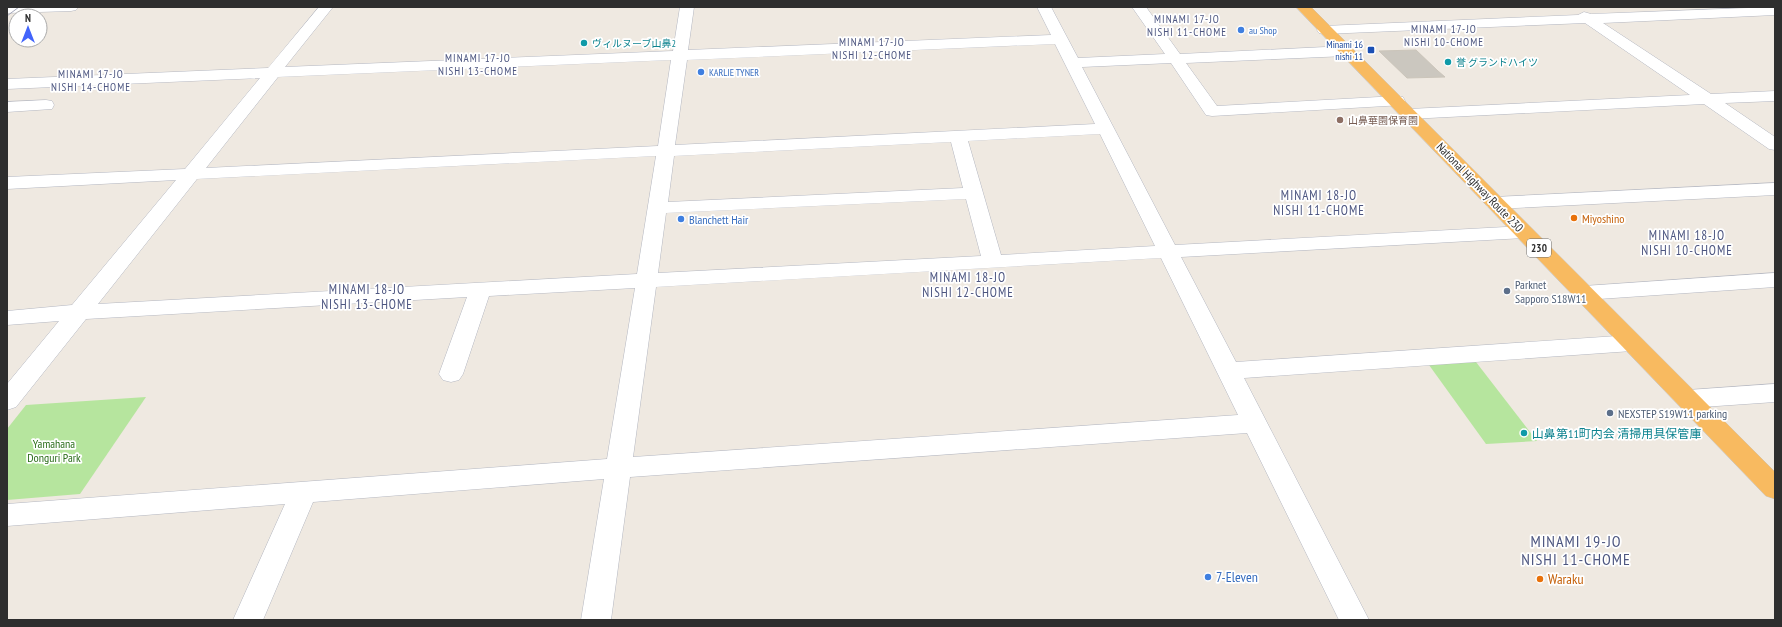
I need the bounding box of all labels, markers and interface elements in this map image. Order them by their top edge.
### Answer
north arrow [8,8,48,48]
text: N [25,11,31,25]
district label: MINAMI 17-JO NISHI 11-CHOME [1147,12,1227,39]
district label: MINAMI 17-JO NISHI 10-CHOME [1404,22,1484,49]
place label: au Shop [1249,24,1277,37]
marker: au Shop [1236,25,1246,35]
district label: MINAMI 17-JO NISHI 12-CHOME [832,35,912,62]
place label: ヴィルヌーブ山鼻2 [592,37,676,50]
marker: ヴィルヌーブ山鼻2 [579,38,589,48]
place label: Minami 16 nishi 11 [1326,38,1363,63]
marker: Minami 16 nishi 11 [1366,45,1376,55]
district label: MINAMI 17-JO NISHI 13-CHOME [438,51,518,78]
place label: 誉 グランドハイツ [1456,56,1538,69]
marker: 誉 グランドハイツ [1443,57,1453,67]
place label: KARLIE TYNER [709,66,759,79]
district label: MINAMI 17-JO NISHI 14-CHOME [51,67,131,94]
marker: KARLIE TYNER [696,67,706,77]
place label: 山鼻華園保育園 [1348,114,1418,127]
marker: 山鼻華園保育園 [1335,115,1345,125]
street label: National Highway Route 230 [1433,139,1527,235]
district label: MINAMI 18-JO NISHI 11-CHOME [1273,187,1365,219]
place label: Miyoshino [1582,211,1624,226]
place label: Blanchett Hair [689,212,749,227]
marker: Miyoshino [1569,213,1579,223]
marker: Blanchett Hair [676,214,686,224]
district label: MINAMI 18-JO NISHI 10-CHOME [1641,227,1733,259]
road number: 230 [1527,239,1551,257]
district label: MINAMI 18-JO NISHI 12-CHOME [922,269,1014,301]
place label: Parknet Sapporo S18W11 [1515,277,1586,306]
district label: MINAMI 18-JO NISHI 13-CHOME [321,281,413,313]
marker: Parknet Sapporo S18W11 [1502,286,1512,296]
place label: NEXSTEP S19W11 parking [1618,406,1727,421]
marker: NEXSTEP S19W11 parking [1605,408,1615,418]
place label: 山鼻第11町内会 清掃用具保管庫 [1532,426,1701,441]
marker: 山鼻第11町内会 清掃用具保管庫 [1519,428,1529,438]
park label: Yamahana Donguri Park [27,436,81,465]
district label: MINAMI 19-JO NISHI 11-CHOME [1521,531,1631,569]
place label: 7-Eleven [1216,568,1258,586]
place label: Waraku [1548,570,1583,588]
marker: 7-Eleven [1203,572,1213,582]
marker: Waraku [1535,574,1545,584]

